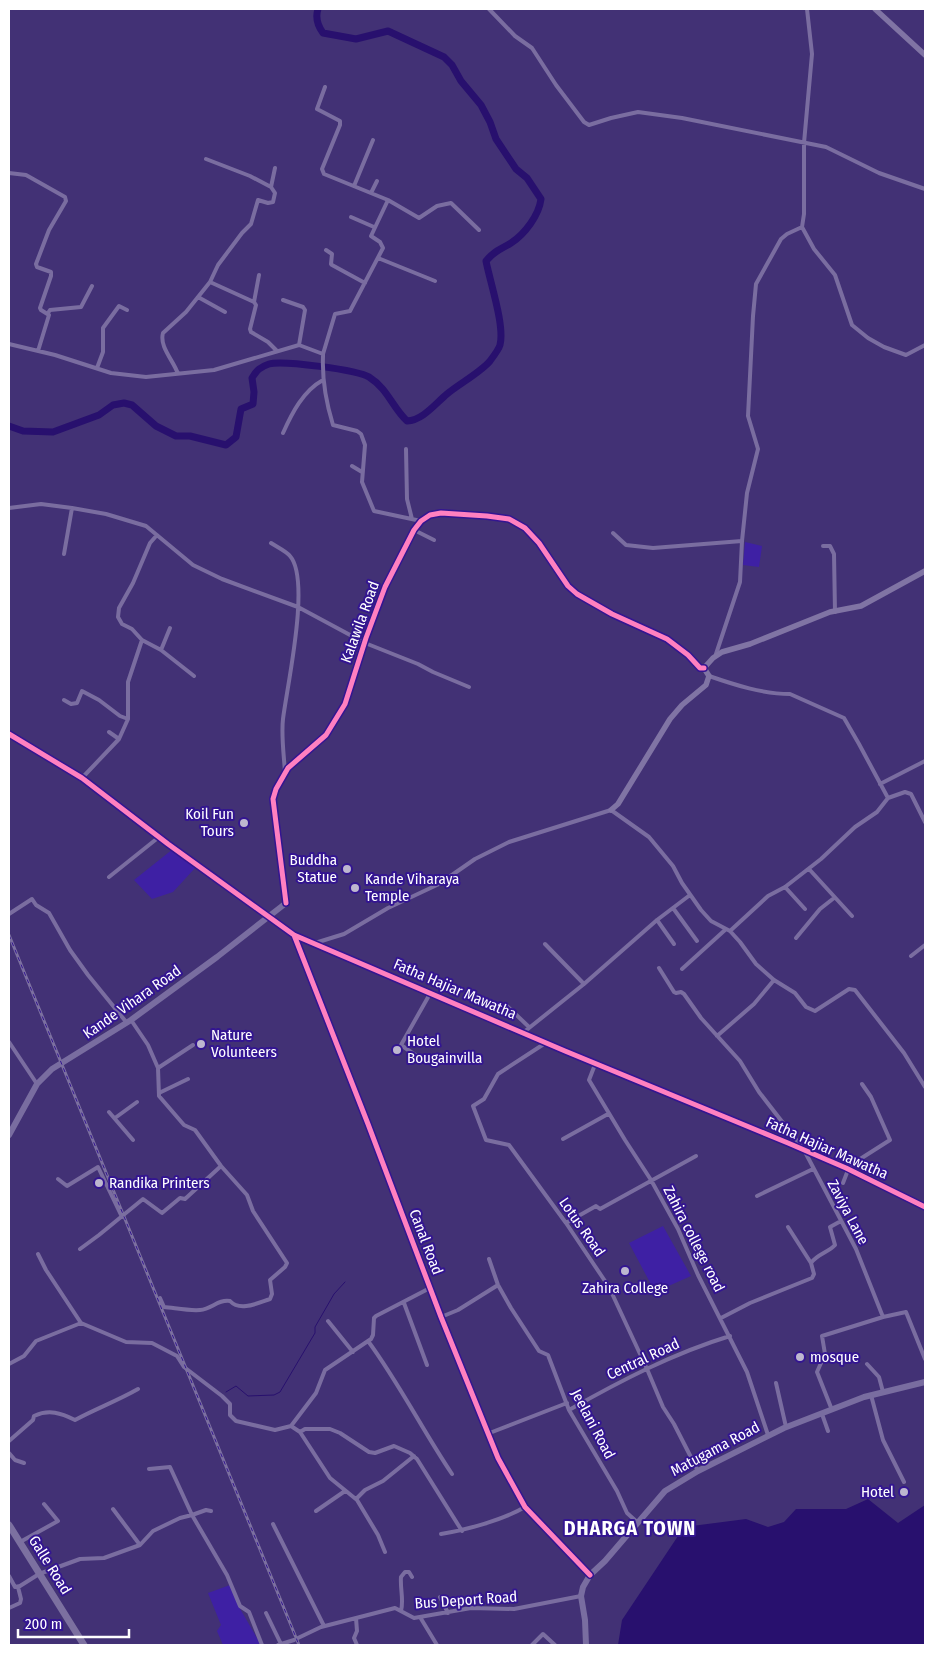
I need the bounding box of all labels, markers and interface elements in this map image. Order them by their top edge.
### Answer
street label: Kalawila Road [337,579,383,665]
place label: Koil Fun Tours [185,805,234,840]
marker: Koil Fun Tours [238,817,250,829]
place label: Buddha Statue [290,851,337,886]
marker: Buddha Statue [341,863,353,875]
place label: Kande Viharaya Temple [365,870,459,905]
marker: Kande Viharaya Temple [349,882,361,894]
street label: Fatha Hajiar Mawatha [391,955,519,1023]
street label: Kande Vihara Road [80,962,184,1042]
place label: Nature Volunteers [211,1026,277,1061]
place label: Hotel Bougainvilla [407,1032,482,1067]
marker: Nature Volunteers [195,1038,207,1050]
marker: Hotel Bougainvilla [391,1044,403,1056]
street label: Fatha Hajiar Mawatha [763,1113,891,1183]
place label: Randika Printers [109,1174,210,1192]
street label: Zaviya Lane [823,1176,873,1248]
marker: Randika Printers [93,1177,105,1189]
street label: Zahira college road [660,1183,728,1295]
street label: Lotus Road [555,1194,609,1260]
street label: Canal Road [405,1207,447,1277]
marker: Zahira College [619,1265,631,1277]
place label: Zahira College [582,1279,668,1297]
street label: Central Road [604,1334,682,1384]
place label: mosque [810,1348,859,1366]
marker: mosque [794,1351,806,1363]
street label: Jeelani Road [567,1386,619,1462]
street label: Matugama Road [667,1418,763,1480]
place label: Hotel [861,1483,894,1501]
marker: Hotel [898,1486,910,1498]
district label: DHARGA TOWN [564,1516,696,1540]
street label: Galle Road [25,1532,75,1598]
street label: Bus Deport Road [414,1587,518,1613]
scale bar [18,1606,129,1638]
text: 200 m [25,1615,62,1633]

